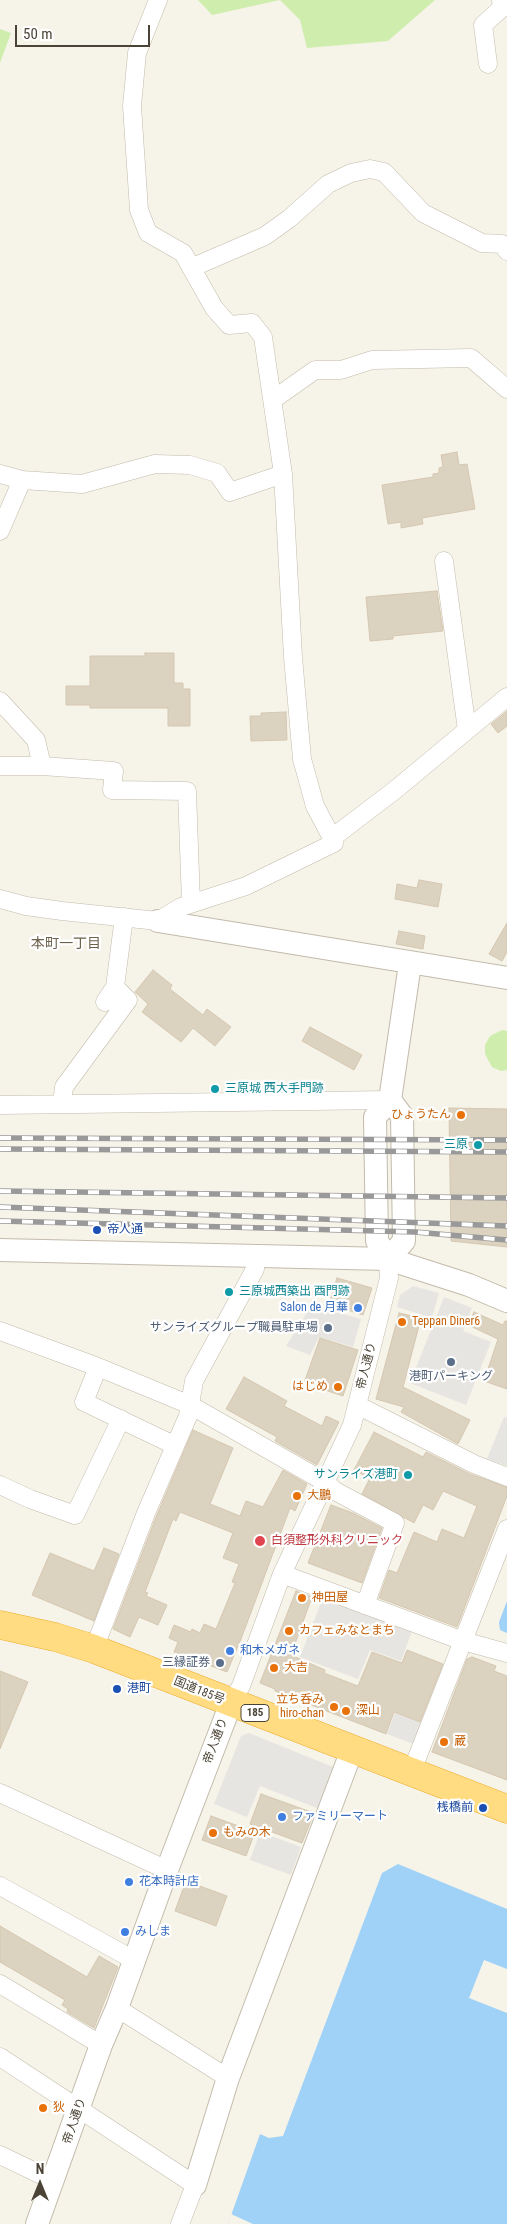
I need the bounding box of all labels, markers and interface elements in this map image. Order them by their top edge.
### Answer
scale bar [18,15,152,47]
text: 50 m [23,25,53,43]
district label: 本町一丁目 [31,936,101,952]
place label: 三原城 西大手門跡 [225,1082,324,1096]
marker: 三原城 西大手門跡 [209,1083,221,1095]
place label: ひょうたん [391,1108,451,1122]
marker: ひょうたん [455,1109,467,1121]
place label: 三原 [444,1138,468,1152]
marker: 三原 [472,1139,484,1151]
place label: 帝人通 [107,1223,143,1237]
marker: 帝人通 [91,1224,103,1236]
place label: 三原城西築出 酉門跡 [239,1285,350,1299]
marker: 三原城西築出 酉門跡 [223,1286,235,1298]
place label: Salon de 月華 [280,1301,348,1315]
marker: Salon de 月華 [352,1302,364,1314]
place label: Teppan Diner6 [412,1315,480,1329]
marker: Teppan Diner6 [396,1316,408,1328]
place label: サンライズグループ職員駐車場 [150,1321,318,1335]
marker: サンライズグループ職員駐車場 [322,1322,334,1334]
street label: 帝人通り [354,1341,380,1391]
marker: 港町パーキング [445,1356,457,1368]
place label: 港町パーキング [409,1370,493,1384]
place label: はじめ [292,1380,328,1394]
marker: はじめ [332,1381,344,1393]
place label: サンライズ港町 [314,1468,398,1482]
marker: サンライズ港町 [402,1469,414,1481]
place label: 大鵬 [307,1489,331,1503]
marker: 大鵬 [291,1490,303,1502]
marker: 白須整形外科クリニック [253,1534,267,1548]
place label: 白須整形外科クリニック [271,1534,403,1548]
place label: 神田屋 [312,1591,348,1605]
marker: 神田屋 [296,1592,308,1604]
place label: カフェみなとまち [299,1624,395,1638]
marker: カフェみなとまち [283,1625,295,1637]
place label: 和木メガネ [240,1644,300,1658]
marker: 和木メガネ [224,1645,236,1657]
place label: 三縁証券 [162,1656,210,1670]
marker: 三縁証券 [214,1657,226,1669]
place label: 大吉 [284,1661,308,1675]
marker: 大吉 [268,1662,280,1674]
street label: 国道185号 [171,1674,227,1708]
place label: 港町 [127,1682,151,1696]
marker: 港町 [111,1683,123,1695]
place label: 立ち呑み hiro-chan [276,1693,324,1721]
marker: 立ち呑み hiro-chan [328,1701,340,1713]
place label: 深山 [356,1704,380,1718]
road number: 185 [241,1705,269,1722]
marker: 深山 [340,1705,352,1717]
street label: 帝人通り [201,1716,231,1766]
place label: 蔵 [454,1735,466,1749]
marker: 蔵 [438,1736,450,1748]
place label: 桟橋前 [437,1801,473,1815]
marker: 桟橋前 [477,1802,489,1814]
place label: ファミリーマート [292,1810,388,1824]
marker: ファミリーマート [276,1811,288,1823]
place label: もみの木 [223,1826,271,1840]
marker: もみの木 [207,1827,219,1839]
place label: 花本時計店 [139,1875,199,1889]
marker: 花本時計店 [123,1876,135,1888]
place label: みしま [135,1925,171,1939]
marker: みしま [119,1926,131,1938]
street label: 帝人通り [60,2096,90,2146]
place label: 狄 [53,2101,65,2115]
marker: 狄 [37,2102,49,2114]
north arrow [15,2159,65,2209]
text: N [36,2161,44,2177]

